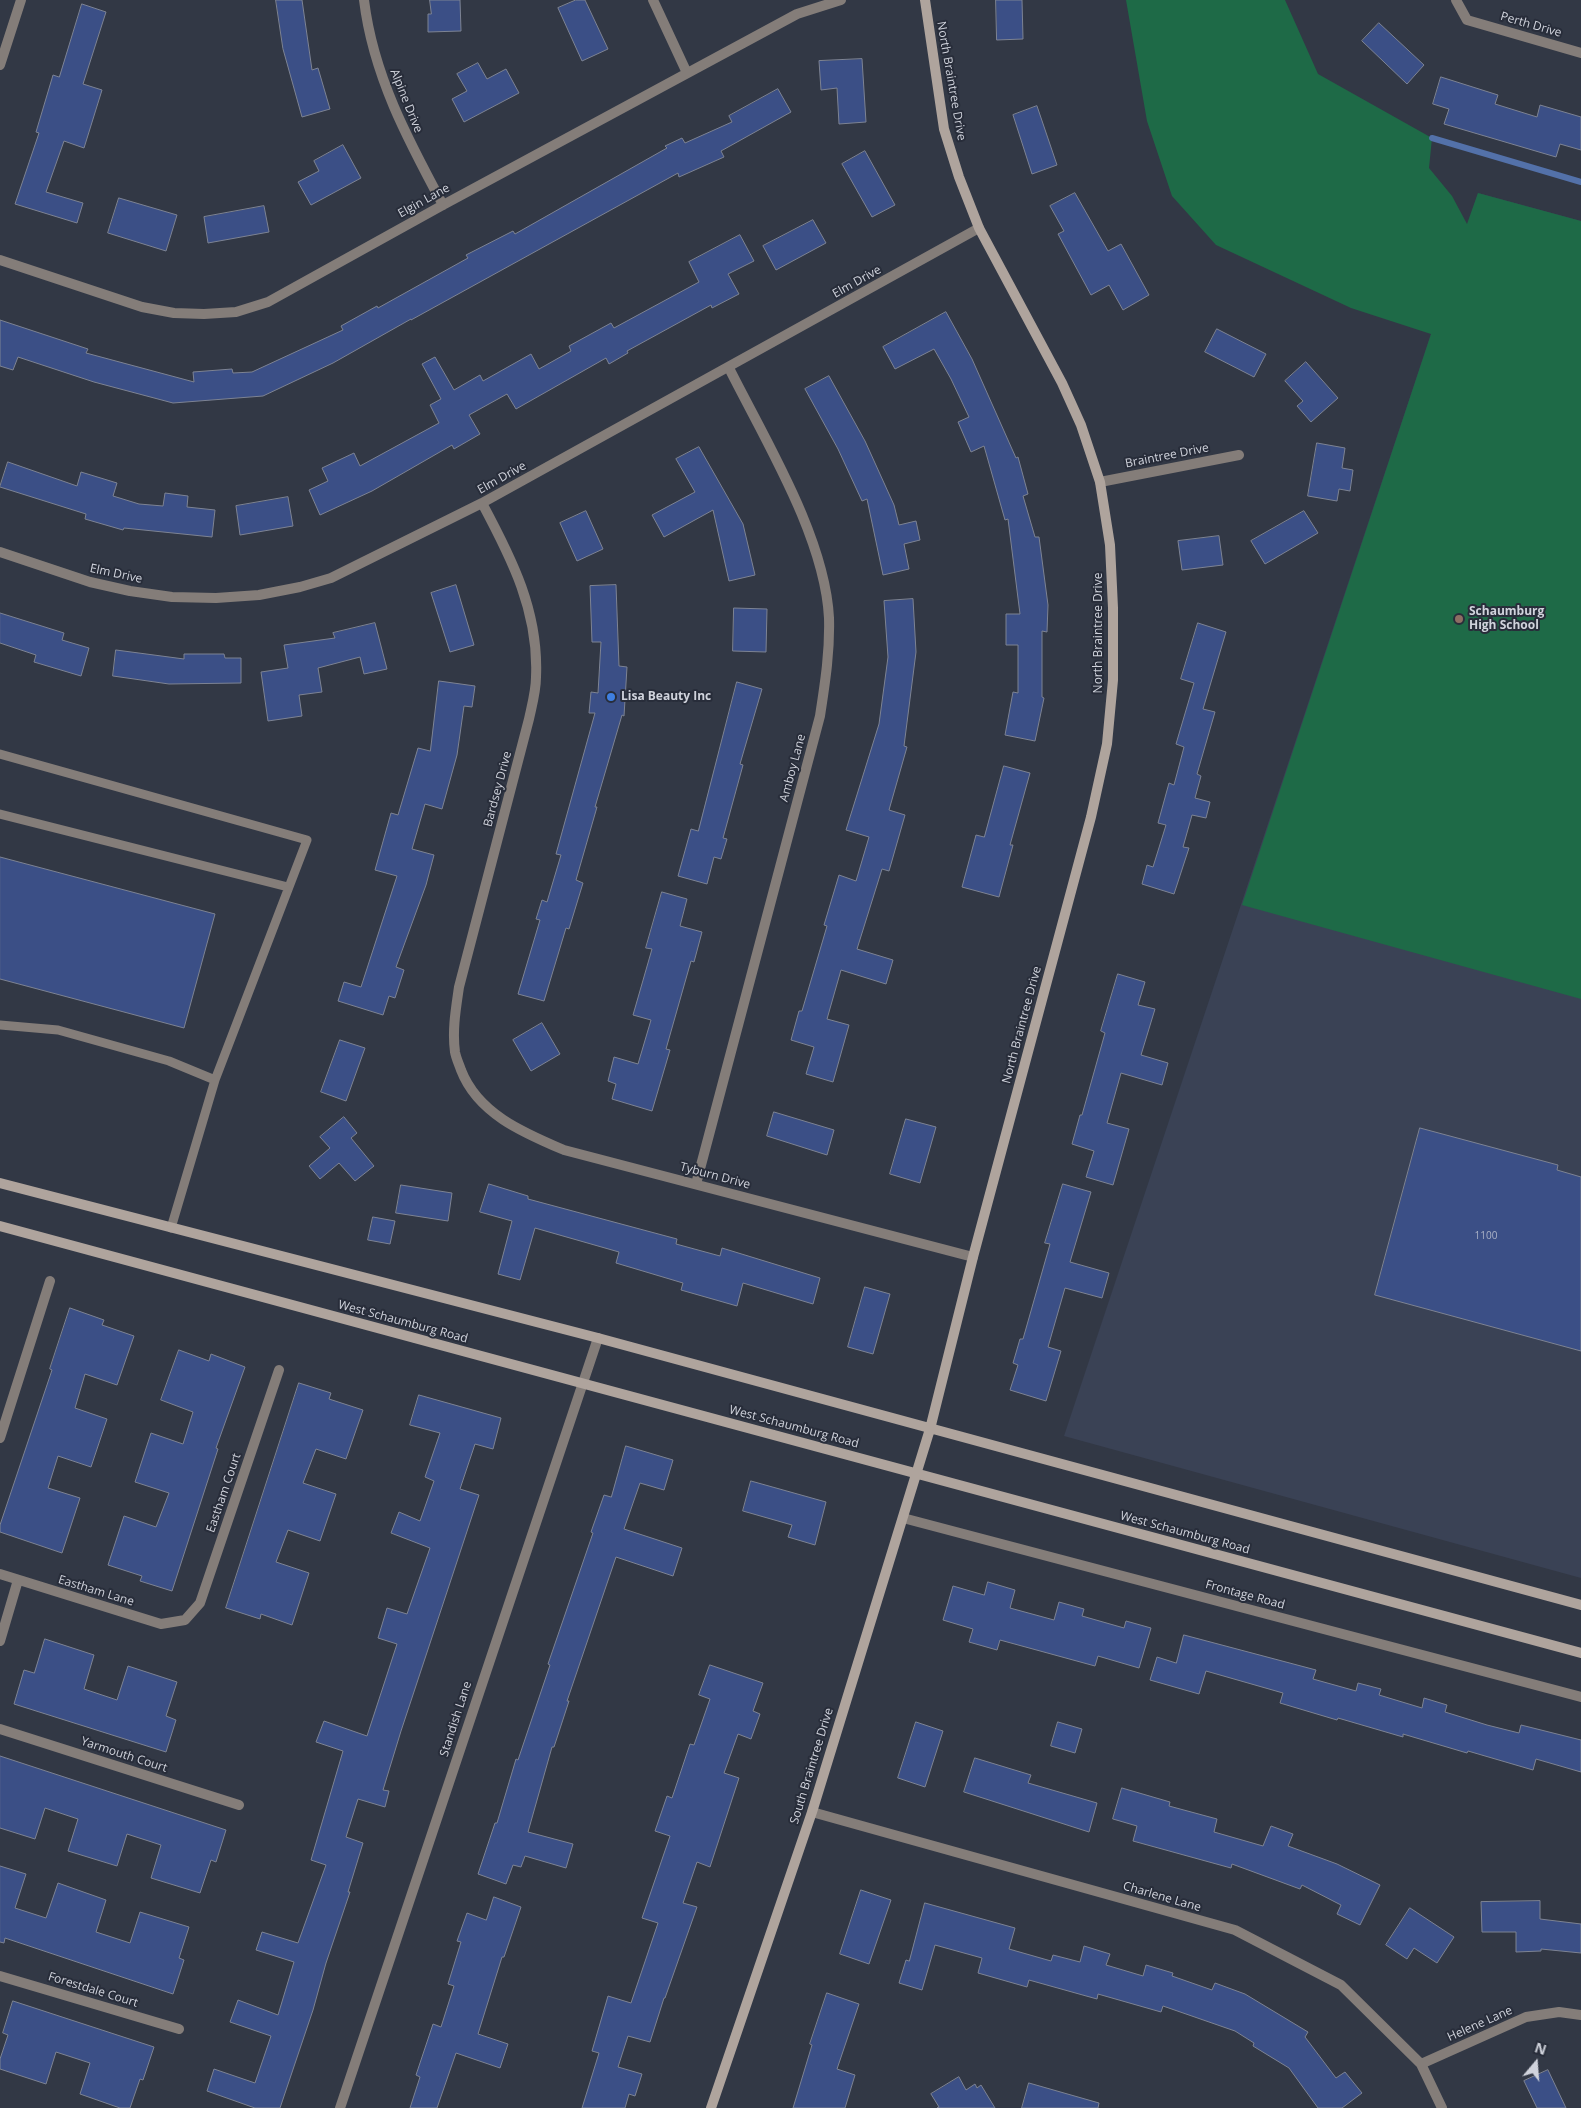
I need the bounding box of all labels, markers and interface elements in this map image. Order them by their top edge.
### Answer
street label: Perth Drive [1499,9,1563,41]
street label: North Braintree Drive [933,20,969,142]
street label: Alpine Drive [387,67,425,135]
street label: Elgin Lane [396,181,452,221]
street label: Elm Drive [830,263,884,301]
street label: Braintree Drive [1124,441,1210,471]
street label: Elm Drive [475,459,529,497]
street label: Elm Drive [88,561,144,587]
street label: North Braintree Drive [1092,573,1106,693]
place label: Schaumburg High School [1469,605,1544,633]
marker: Schaumburg High School [1453,613,1465,625]
place label: Lisa Beauty Inc [621,690,711,704]
marker: Lisa Beauty Inc [605,691,617,703]
street label: Amboy Lane [777,733,809,803]
street label: Bardsey Drive [481,750,515,828]
street label: North Braintree Drive [999,965,1045,1085]
street label: Tyburn Drive [678,1160,752,1192]
house number: 1100 [1475,1230,1497,1242]
street label: West Schaumburg Road [337,1298,469,1346]
street label: West Schaumburg Road [728,1403,860,1451]
street label: Eastham Court [204,1451,244,1535]
street label: West Schaumburg Road [1119,1509,1251,1557]
street label: Eastham Lane [56,1573,136,1609]
street label: Frontage Road [1204,1577,1286,1613]
street label: Standish Lane [437,1679,475,1759]
street label: South Braintree Drive [787,1706,837,1826]
street label: Yarmouth Court [79,1734,169,1776]
street label: Charlene Lane [1121,1879,1203,1915]
street label: Forestdale Court [46,1969,140,2011]
street label: Helene Lane [1445,2003,1515,2045]
text: N [1532,2037,1549,2059]
north arrow [1511,2038,1561,2088]

